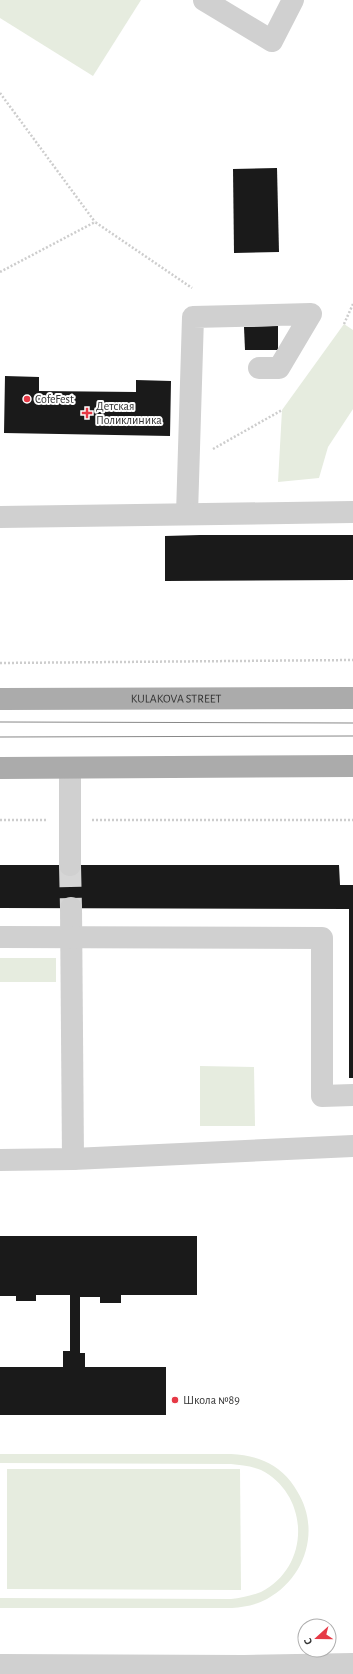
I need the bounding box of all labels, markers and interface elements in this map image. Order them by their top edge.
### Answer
place label: CofeFest [35,393,74,405]
marker: CofeFest [22,394,32,404]
place label: Детская Поликлиника [96,400,162,426]
marker: Детская Поликлиника [81,407,93,419]
street label: KULAKOVA STREET [131,692,222,705]
place label: Школа №89 [183,1394,240,1406]
marker: Школа №89 [170,1395,180,1405]
north arrow [297,1618,337,1658]
text: С [302,1637,314,1646]

